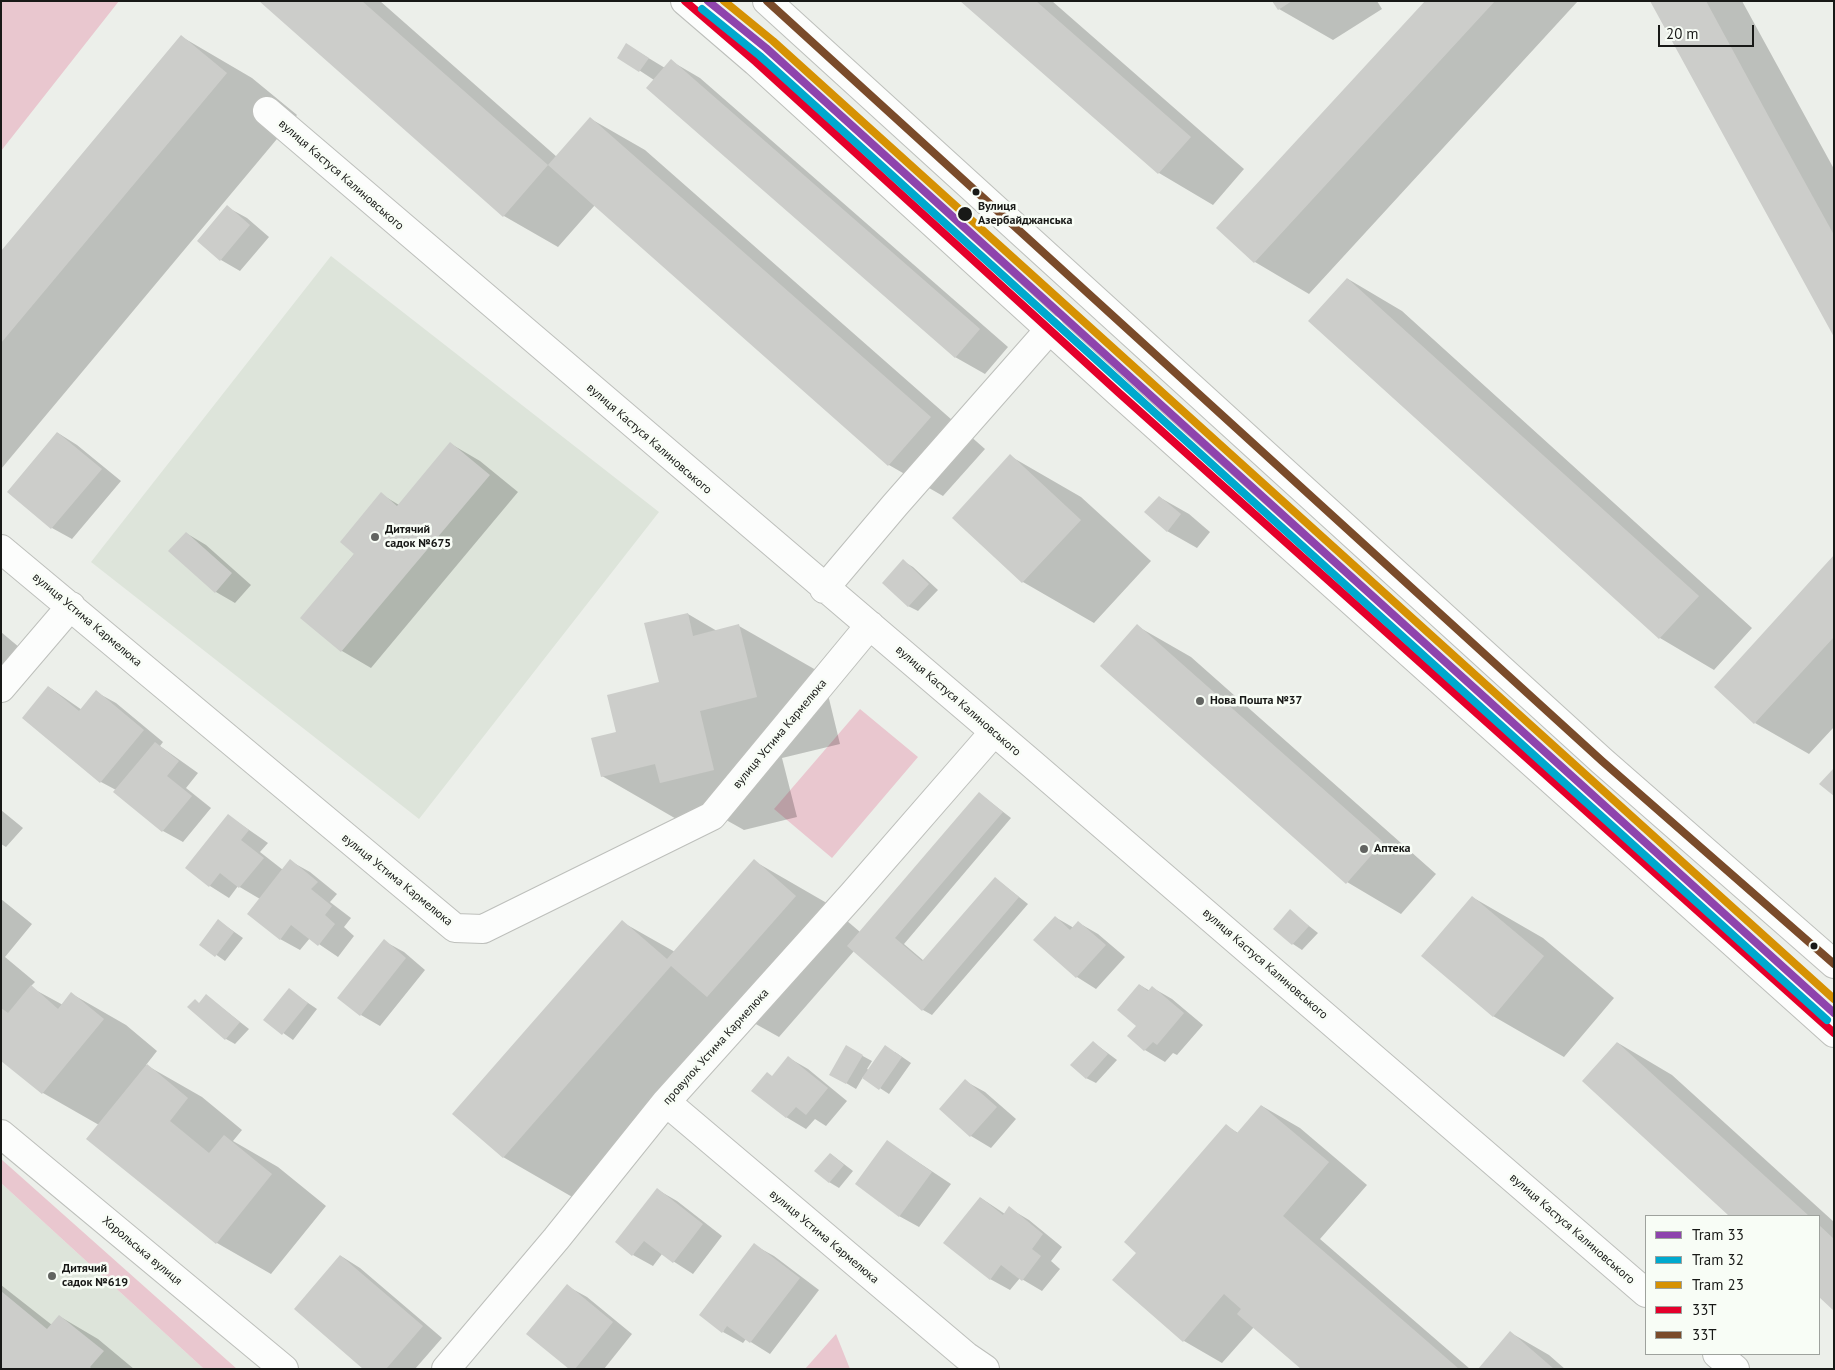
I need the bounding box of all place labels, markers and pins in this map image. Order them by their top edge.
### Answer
unlabelled marker [971,187,981,197]
place label: Вулиця Азербайджанська [978,200,1072,228]
marker: Вулиця Азербайджанська [956,205,974,223]
place label: Дитячий садок №675 [385,523,451,551]
marker: Дитячий садок №675 [369,531,381,543]
place label: Нова Пошта №37 [1210,694,1302,708]
marker: Нова Пошта №37 [1194,695,1206,707]
place label: Аптека [1374,842,1410,856]
marker: Аптека [1358,843,1370,855]
unlabelled marker [1809,941,1819,951]
place label: Дитячий садок №619 [62,1262,128,1290]
marker: Дитячий садок №619 [46,1270,58,1282]

